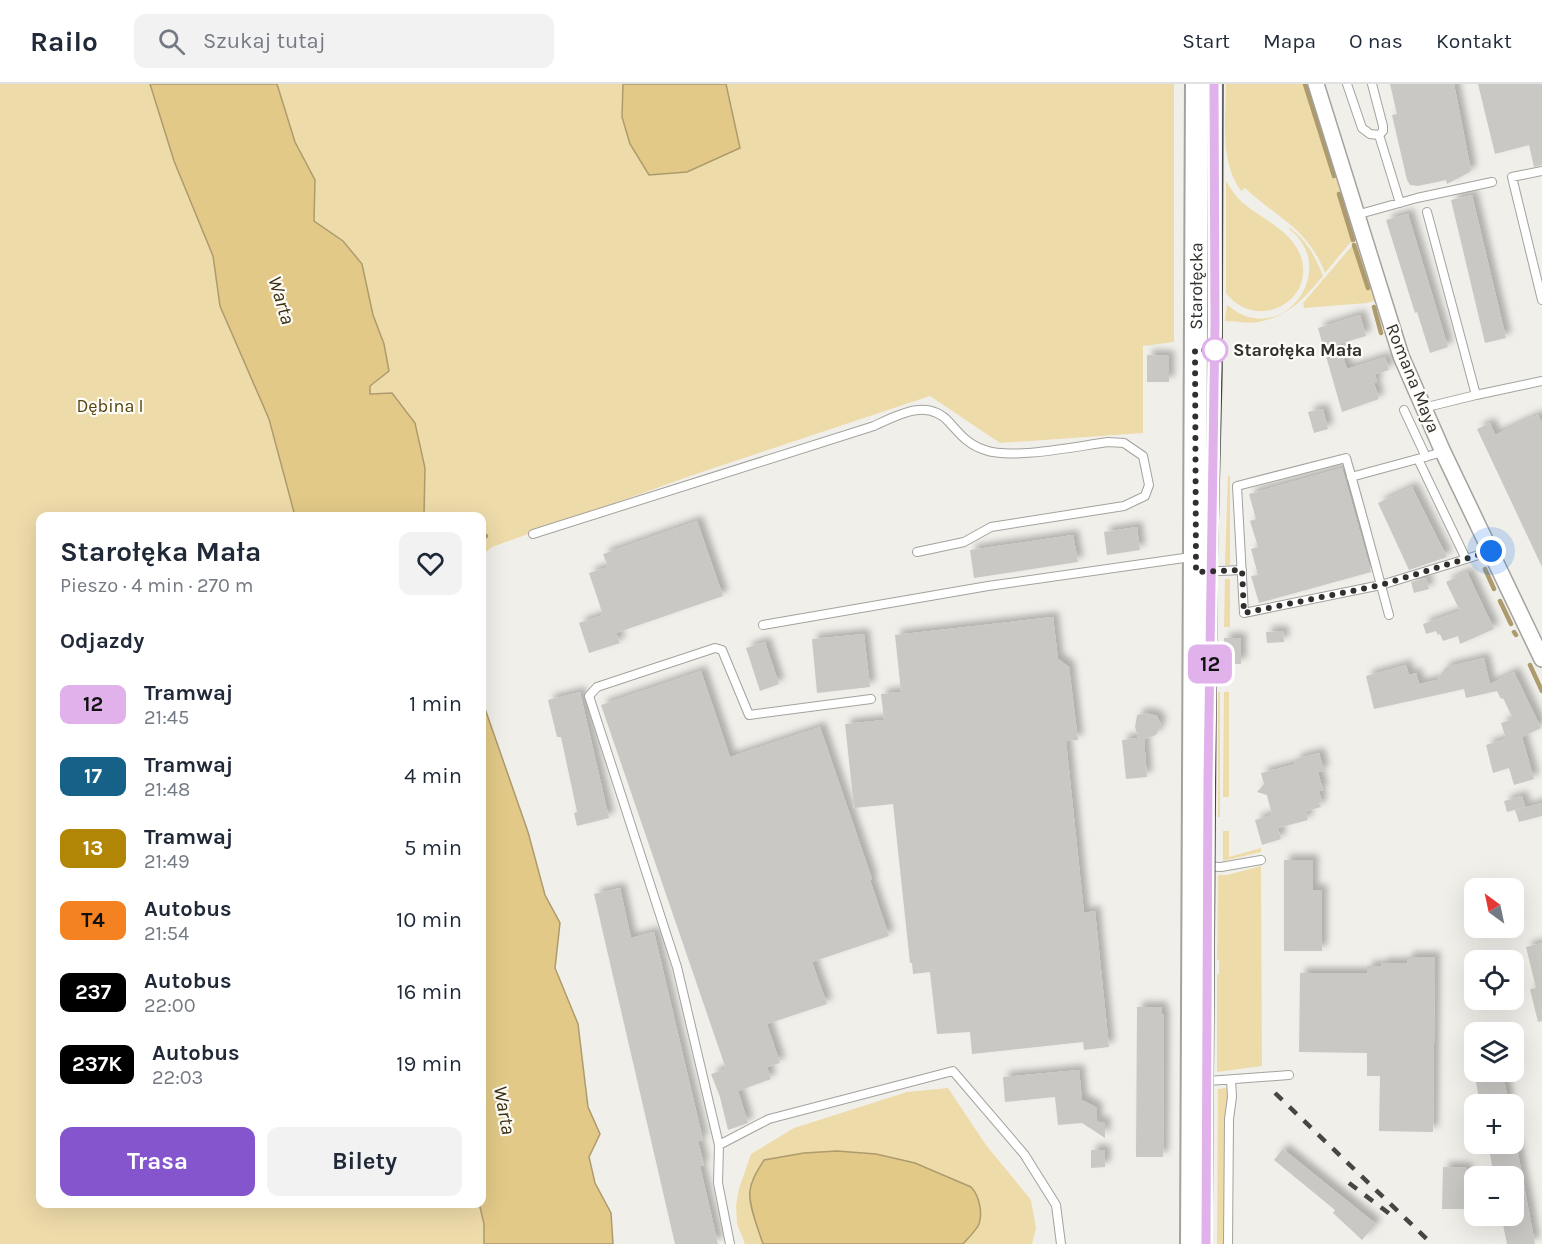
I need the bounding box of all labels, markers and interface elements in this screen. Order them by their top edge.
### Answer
search box [134,14,554,68]
text: Railo [30,25,98,58]
icon: search [155,25,188,58]
text: Szukaj tutaj [203,28,326,54]
text: Start [1182,29,1230,53]
text: Mapa [1263,29,1316,53]
text: O nas [1349,29,1403,53]
text: Kontakt [1436,29,1512,53]
street label: Starołęcka [1185,242,1207,330]
water label: Warta [263,273,300,327]
street label: Romana Maya [1381,320,1445,436]
marker: Starołęka Mała [1202,337,1228,363]
place label: Starołęka Mała [1233,339,1362,361]
park label: Dębina I [76,395,144,417]
button: heart [399,532,462,595]
text: Starołęka Mała [60,535,261,568]
your location [1476,536,1506,566]
text: Pieszo · 4 min · 270 m [60,574,253,597]
text: Odjazdy [60,628,144,654]
line badge: 12 [1183,644,1237,684]
text: 12 [1200,652,1220,676]
text: Tramwaj [144,680,233,706]
text: 1 min [409,691,462,717]
text: 12 [83,692,103,716]
text: 21:45 [144,706,189,729]
text: Tramwaj [144,752,233,778]
text: 4 min [404,763,462,789]
text: 17 [84,764,102,788]
text: 21:48 [144,778,190,801]
text: Tramwaj [144,824,233,850]
text: 5 min [404,835,462,861]
text: 13 [83,836,103,860]
text: 21:49 [144,850,190,873]
north arrow [1464,878,1524,938]
map controls [1464,878,1524,1226]
text: Autobus [144,896,232,922]
text: 10 min [396,907,462,933]
text: T4 [81,908,105,932]
text: 21:54 [144,922,189,945]
button: locate [1464,950,1524,1010]
text: Autobus [144,968,232,994]
text: 16 min [396,979,462,1005]
text: 237 [75,980,111,1004]
text: 22:00 [144,994,196,1017]
button: layers [1464,1022,1524,1082]
text: Autobus [152,1040,240,1066]
text: 19 min [396,1051,462,1077]
text: 237K [72,1052,122,1076]
text: 22:03 [152,1066,203,1089]
water label: Warta [489,1084,520,1136]
button: + [1464,1094,1524,1154]
button: Trasa [60,1127,255,1196]
button: Bilety [267,1127,462,1196]
button: − [1464,1166,1524,1226]

